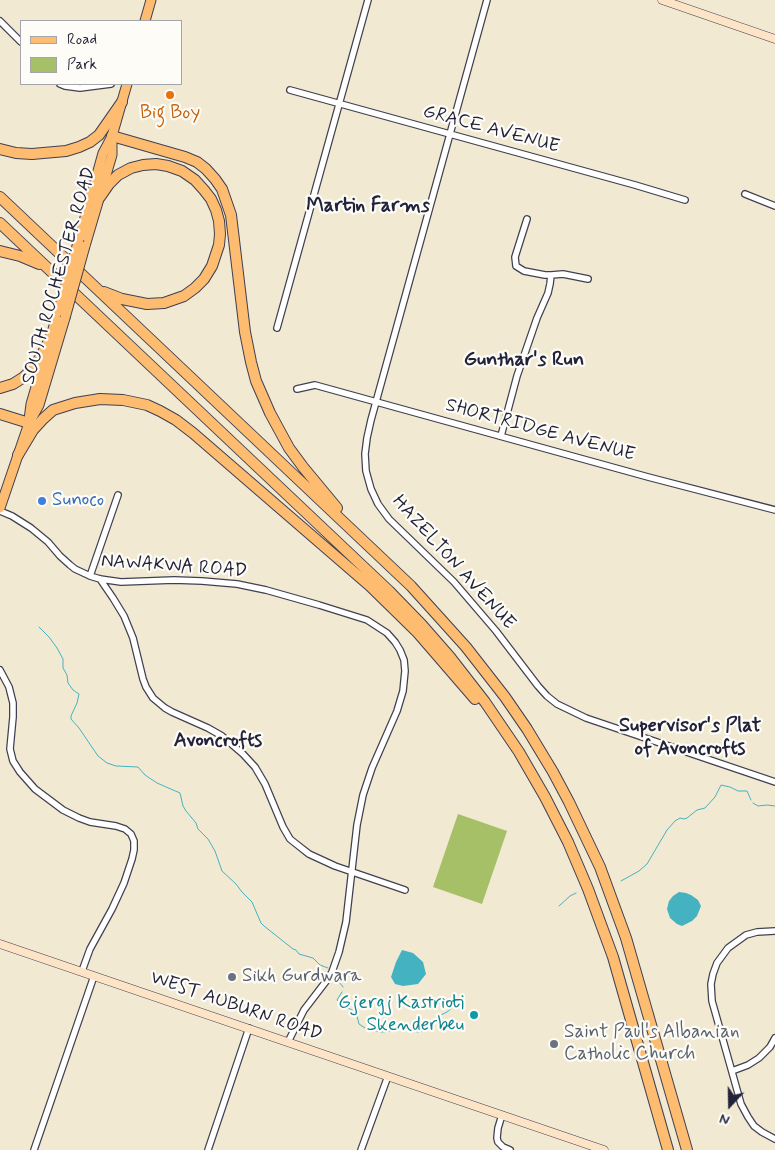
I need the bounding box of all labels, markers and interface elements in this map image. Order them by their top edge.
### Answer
legend [20,20,182,85]
text: Road [67,30,97,50]
text: Park [67,55,97,75]
marker: Big Boy [164,89,176,101]
street label: GRACE AVENUE [420,101,562,159]
place label: Big Boy [140,103,200,125]
street label: SOUTH ROCHESTER ROAD [18,165,102,387]
district label: Martin Farms [306,195,430,219]
district label: Gunthar's Run [464,349,584,373]
street label: SHORTRIDGE AVENUE [443,395,637,467]
place label: Sunoco [52,490,104,512]
street label: HAZELTON AVENUE [387,491,519,635]
marker: Sunoco [36,495,48,507]
street label: NAWAKWA ROAD [100,551,248,583]
district label: Supervisor's Plat of Avoncrofts [619,715,761,762]
district label: Avoncrofts [174,730,262,754]
place label: Sikh Gurdwara [242,966,361,988]
street label: WEST AUBURN ROAD [147,967,325,1047]
marker: Sikh Gurdwara [226,971,238,983]
place label: Gjergj Kastrioti Skenderbeu [338,993,464,1037]
marker: Gjergj Kastrioti Skenderbeu [468,1009,480,1021]
place label: Saint Paul's Albanian Catholic Church [564,1022,740,1066]
marker: Saint Paul's Albanian Catholic Church [548,1038,560,1050]
north arrow [705,1080,755,1130]
text: N [717,1109,732,1129]

